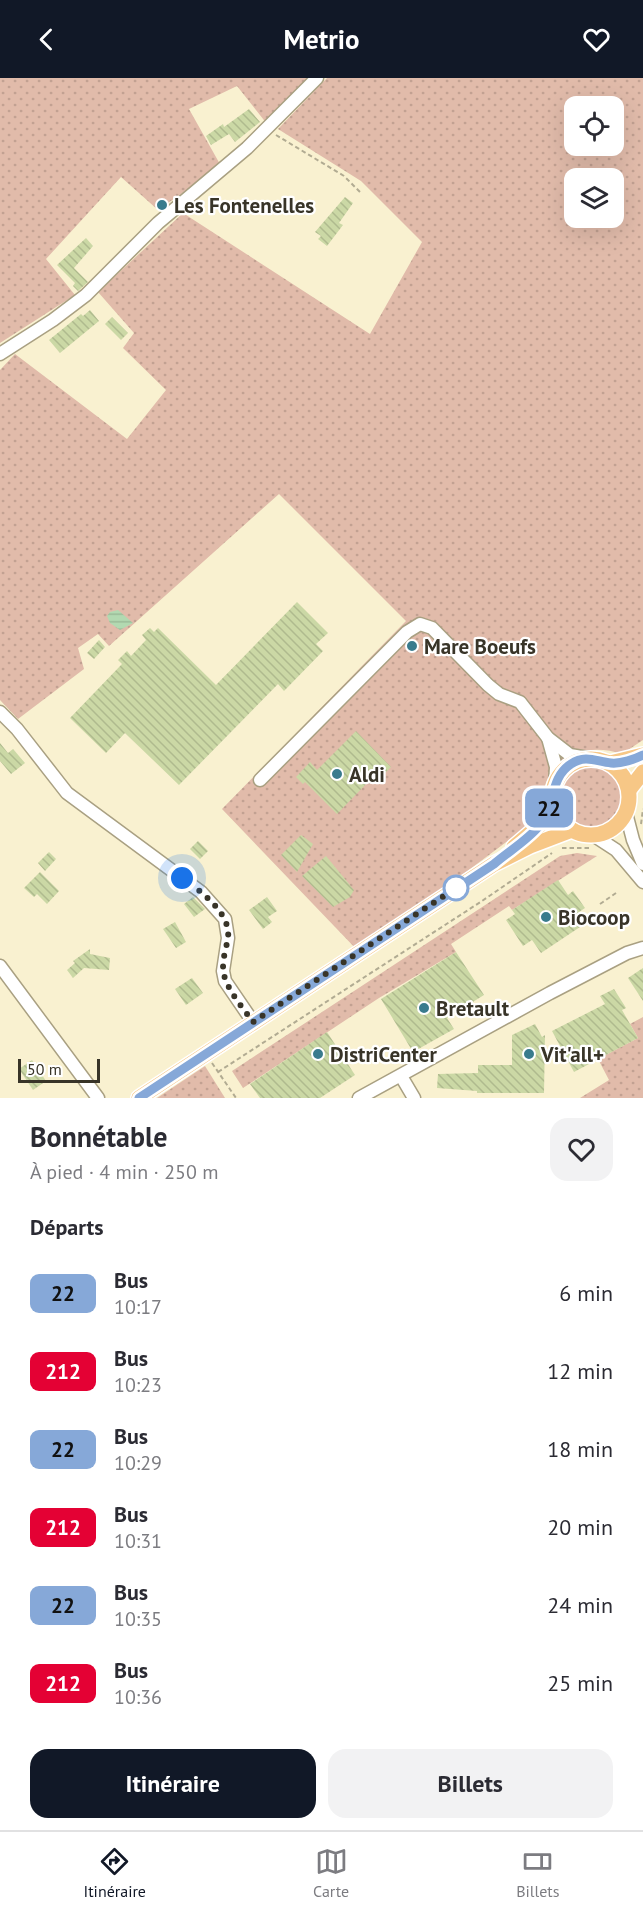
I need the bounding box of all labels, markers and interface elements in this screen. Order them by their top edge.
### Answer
text: Metrio [284,22,359,56]
icon: back [30,23,63,56]
icon: heart [580,23,613,56]
map controls [564,96,624,228]
button: locate [564,96,624,156]
button: layers [564,168,624,228]
place label: Les Fontenelles [174,192,314,219]
marker: Les Fontenelles [155,198,169,212]
place label: Mare Boeufs [424,633,536,660]
marker: Mare Boeufs [405,639,419,653]
place label: Aldi [349,761,385,788]
marker: Aldi [330,767,344,781]
line badge: 22 [522,788,576,828]
text: 22 [537,795,561,822]
your location [167,863,197,893]
unlabelled marker [443,875,469,901]
place label: Biocoop [558,904,630,931]
marker: Biocoop [539,910,553,924]
place label: Bretault [436,995,510,1022]
marker: Bretault [417,1001,431,1015]
place label: DistriCenter [330,1041,437,1068]
place label: Vit'all+ [540,1041,604,1068]
marker: DistriCenter [311,1047,325,1061]
marker: Vit'all+ [522,1047,536,1061]
scale bar [18,1056,100,1084]
text: 50 m [27,1059,62,1079]
text: Bonnétable [30,1118,167,1155]
button: heart [550,1118,613,1181]
text: À pied · 4 min · 250 m [30,1159,218,1185]
text: Départs [30,1213,104,1241]
text: Bus [114,1266,148,1294]
text: 6 min [559,1279,613,1307]
text: 22 [51,1280,75,1307]
text: 10:17 [114,1294,162,1320]
text: Bus [114,1344,148,1372]
text: 12 min [547,1357,613,1385]
text: 212 [45,1358,81,1385]
text: 10:23 [114,1372,162,1398]
text: Bus [114,1422,148,1450]
text: 18 min [547,1435,613,1463]
text: 22 [51,1436,75,1463]
text: 10:29 [114,1450,162,1476]
text: Bus [114,1500,148,1528]
text: 20 min [547,1513,613,1541]
text: 212 [45,1514,81,1541]
text: 10:31 [114,1528,162,1554]
text: Bus [114,1578,148,1606]
text: 24 min [547,1591,613,1619]
text: 22 [51,1592,75,1619]
text: 10:35 [114,1606,162,1632]
text: Bus [114,1656,148,1684]
text: 25 min [547,1669,613,1697]
text: 212 [45,1670,81,1697]
text: 10:36 [114,1684,162,1710]
button: Itinéraire [30,1749,316,1818]
button: Billets [328,1749,613,1818]
tab: Itinéraire [84,1845,146,1901]
tab: Carte [313,1845,349,1901]
tab: Billets [516,1845,559,1901]

